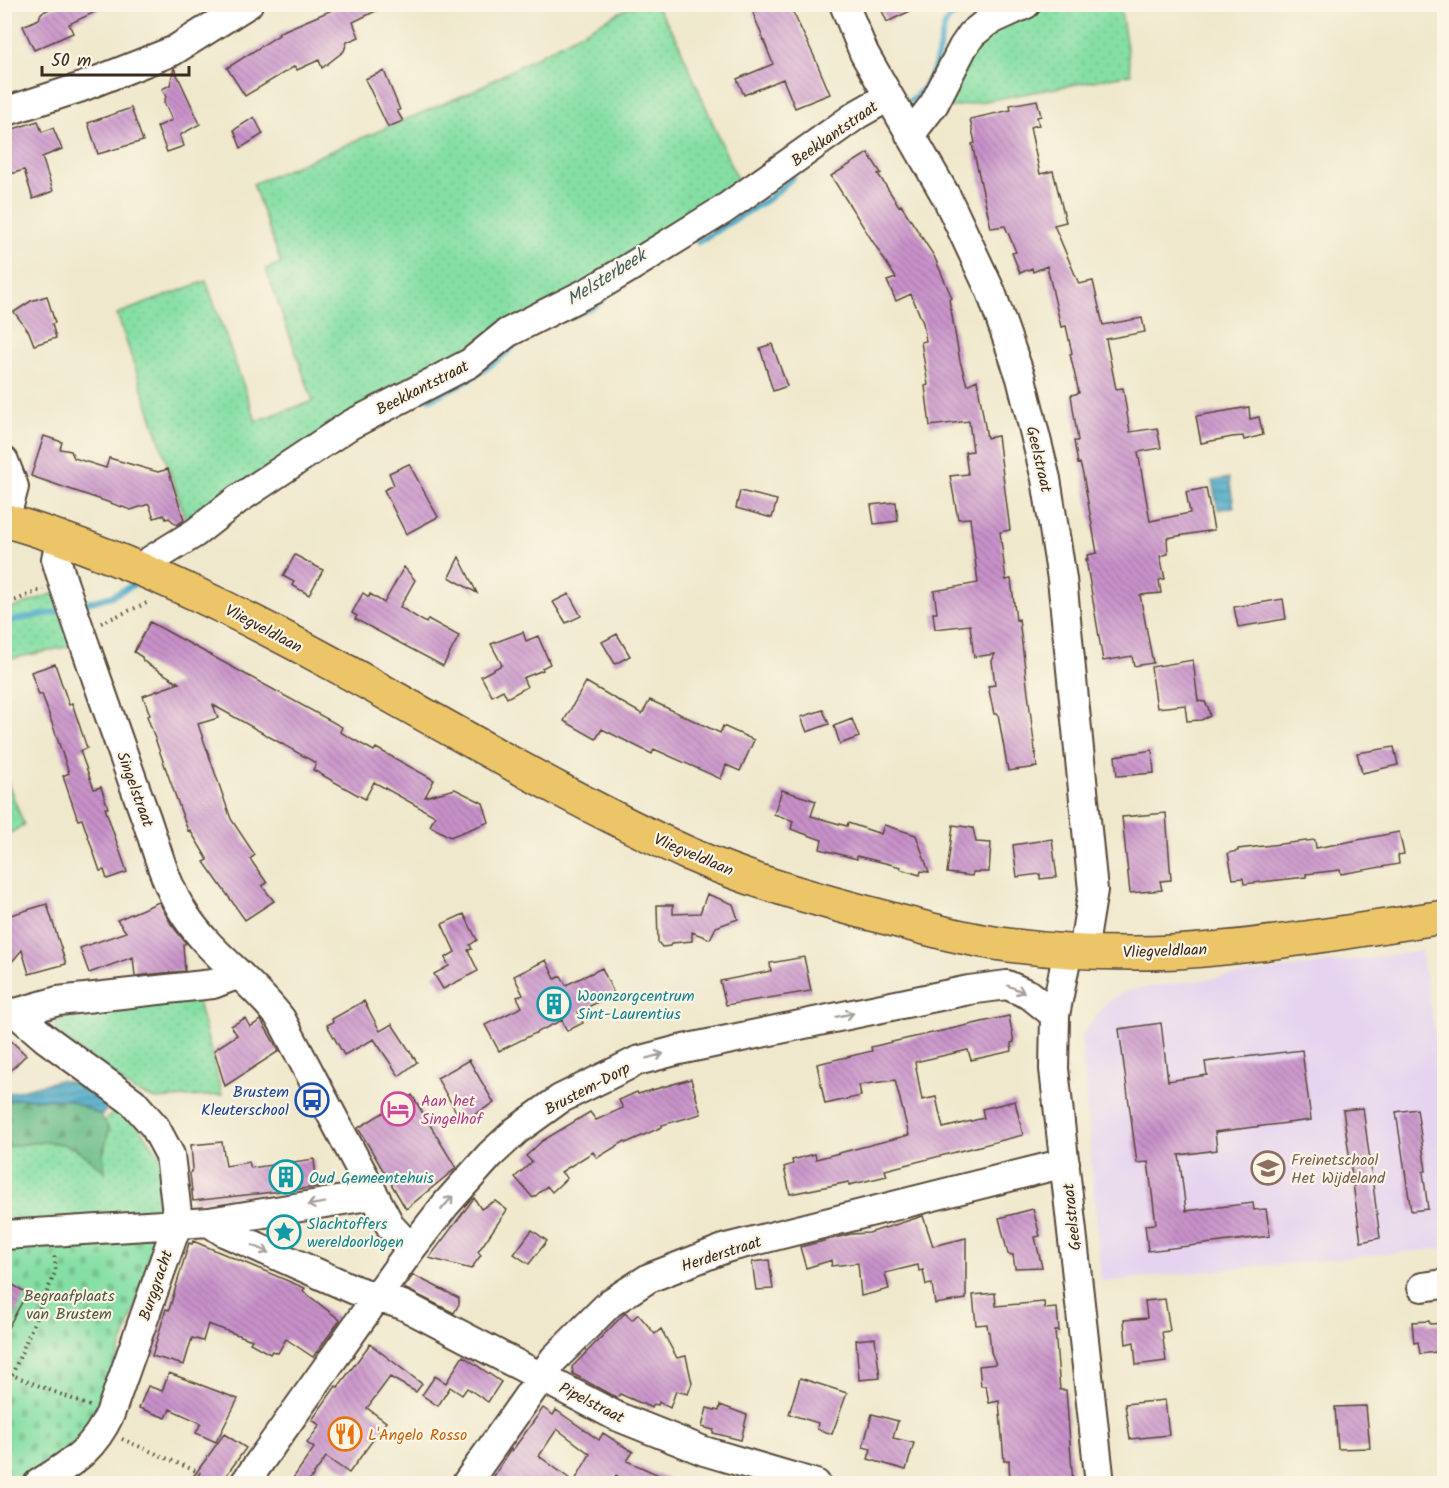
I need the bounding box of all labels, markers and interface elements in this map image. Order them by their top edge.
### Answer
scale bar [42,39,189,77]
text: 50 m [51,47,91,76]
street label: Beekkantstraat [786,94,884,174]
water label: Melsterbeek [561,241,655,314]
street label: Beekkantstraat [372,354,474,422]
street label: Geelstraat [1019,424,1059,496]
street label: Vliegveldlaan [220,598,306,660]
street label: Singelstraat [109,748,160,832]
street label: Vliegveldlaan [650,827,737,883]
street label: Vliegveldlaan [1122,938,1208,965]
place label: Woonzorgcentrum Sint-Laurentius [577,984,695,1027]
one-way arrow [1006,984,1024,995]
building icon: Woonzorgcentrum Sint-Laurentius [536,986,572,1022]
one-way arrow [835,1009,854,1020]
one-way arrow [645,1050,664,1062]
street label: Brustem-Dorp [540,1056,635,1122]
place label: Brustem Kleuterschool [201,1080,289,1123]
bus stop icon: Brustem Kleuterschool [294,1082,330,1118]
place label: Aan het Singelhof [421,1089,484,1132]
hotel icon: Aan het Singelhof [380,1091,416,1127]
place label: Freinetschool Het Wijdeland [1291,1148,1386,1191]
school or university icon: Freinetschool Het Wijdeland [1250,1150,1286,1186]
building icon: Oud Gemeentehuis [268,1159,304,1195]
place label: Oud Gemeentehuis [309,1166,434,1191]
street label: Geelstraat [1056,1181,1088,1252]
one-way arrow [441,1195,454,1211]
one-way arrow [307,1199,326,1210]
place label: Slachtoffers wereldoorlogen [307,1212,404,1255]
place icon: Slachtoffers wereldoorlogen [266,1214,302,1250]
street label: Herderstraat [678,1229,766,1279]
one-way arrow [252,1244,270,1255]
street label: Burggracht [133,1246,180,1324]
park label: Begraafplaats van Brustem [24,1284,115,1327]
street label: Pipelstraat [554,1376,629,1431]
restaurant icon: L'Angelo Rosso [327,1416,363,1452]
place label: L'Angelo Rosso [368,1423,467,1448]

